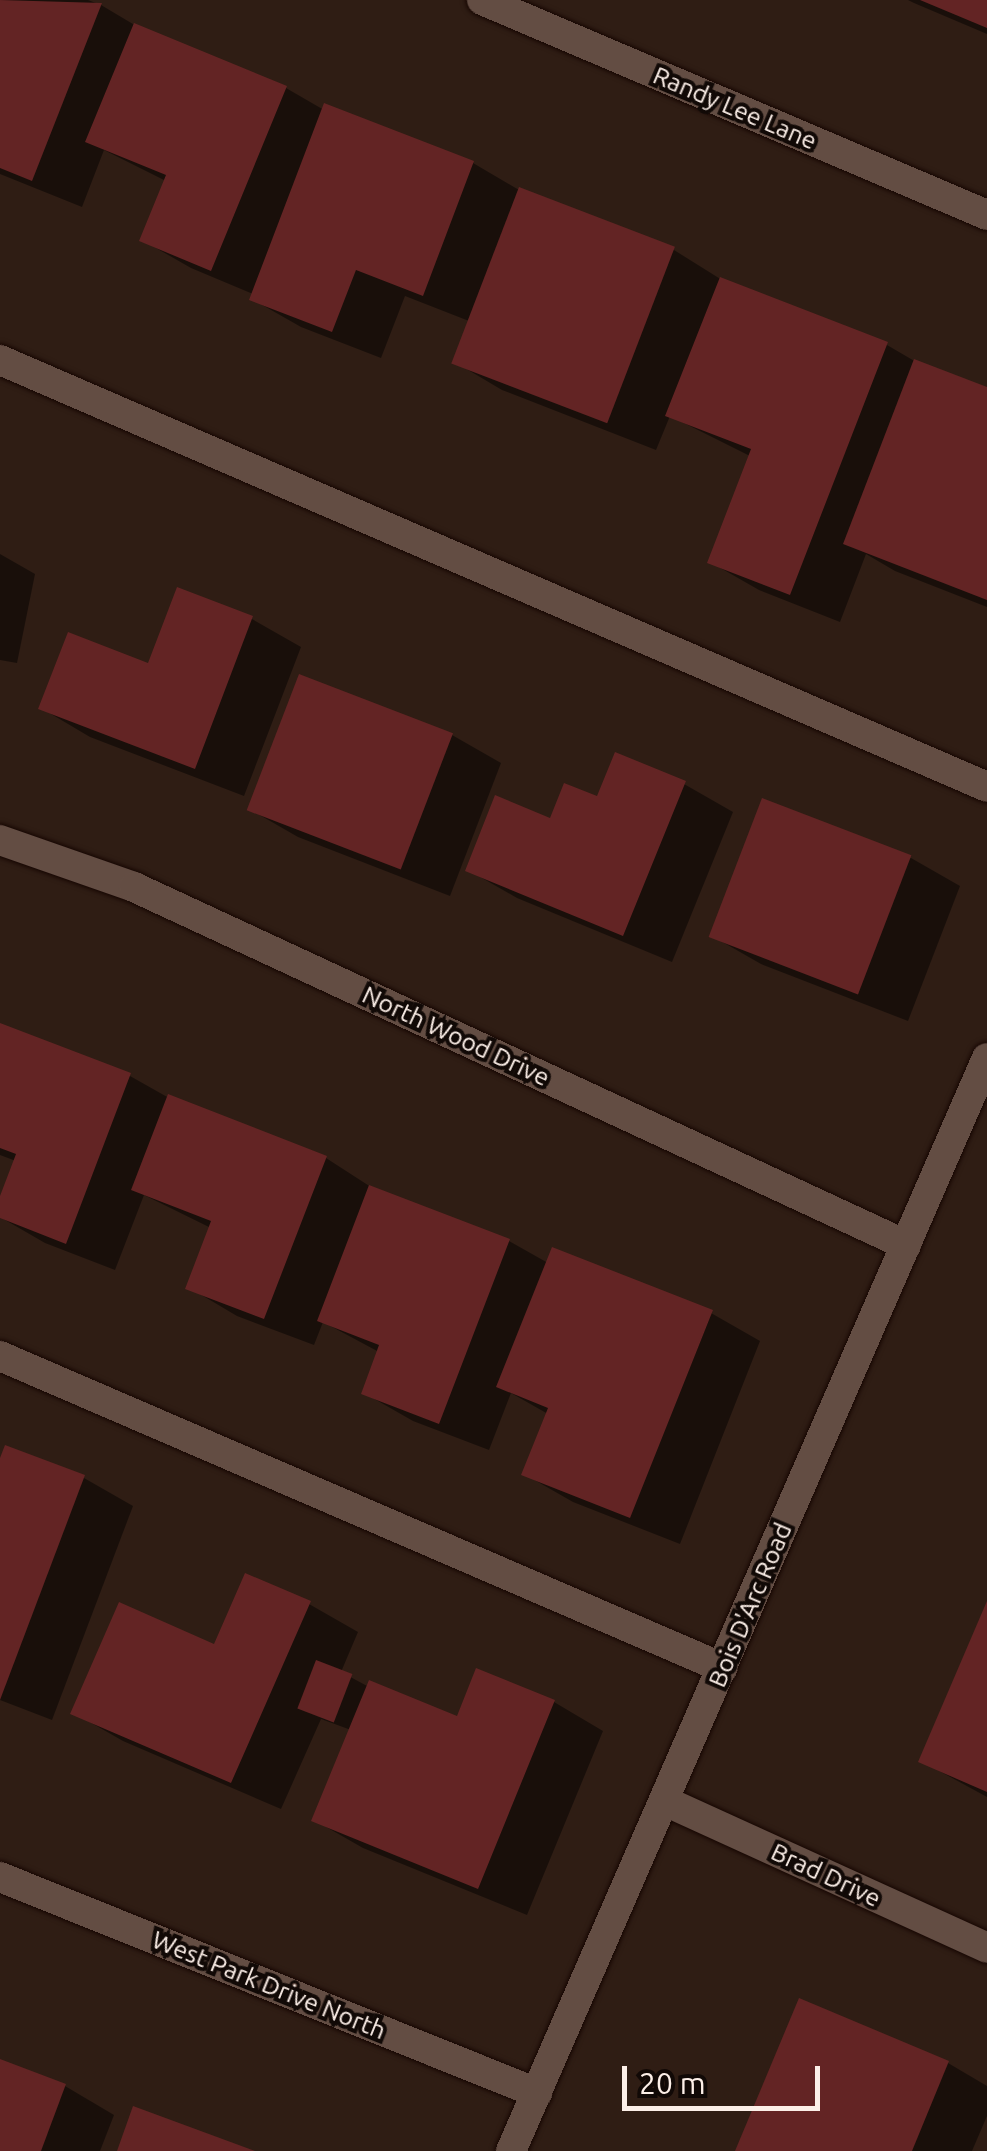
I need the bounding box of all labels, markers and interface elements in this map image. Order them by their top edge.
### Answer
street label: Randy Lee Lane [649,60,821,156]
street label: North Wood Drive [358,979,554,1093]
street label: Bois D'Arc Road [702,1518,798,1692]
street label: Brad Drive [766,1837,886,1913]
street label: West Park Drive North [148,1924,390,2046]
scale bar [627,2046,824,2108]
text: 20 m [639,2066,706,2100]

